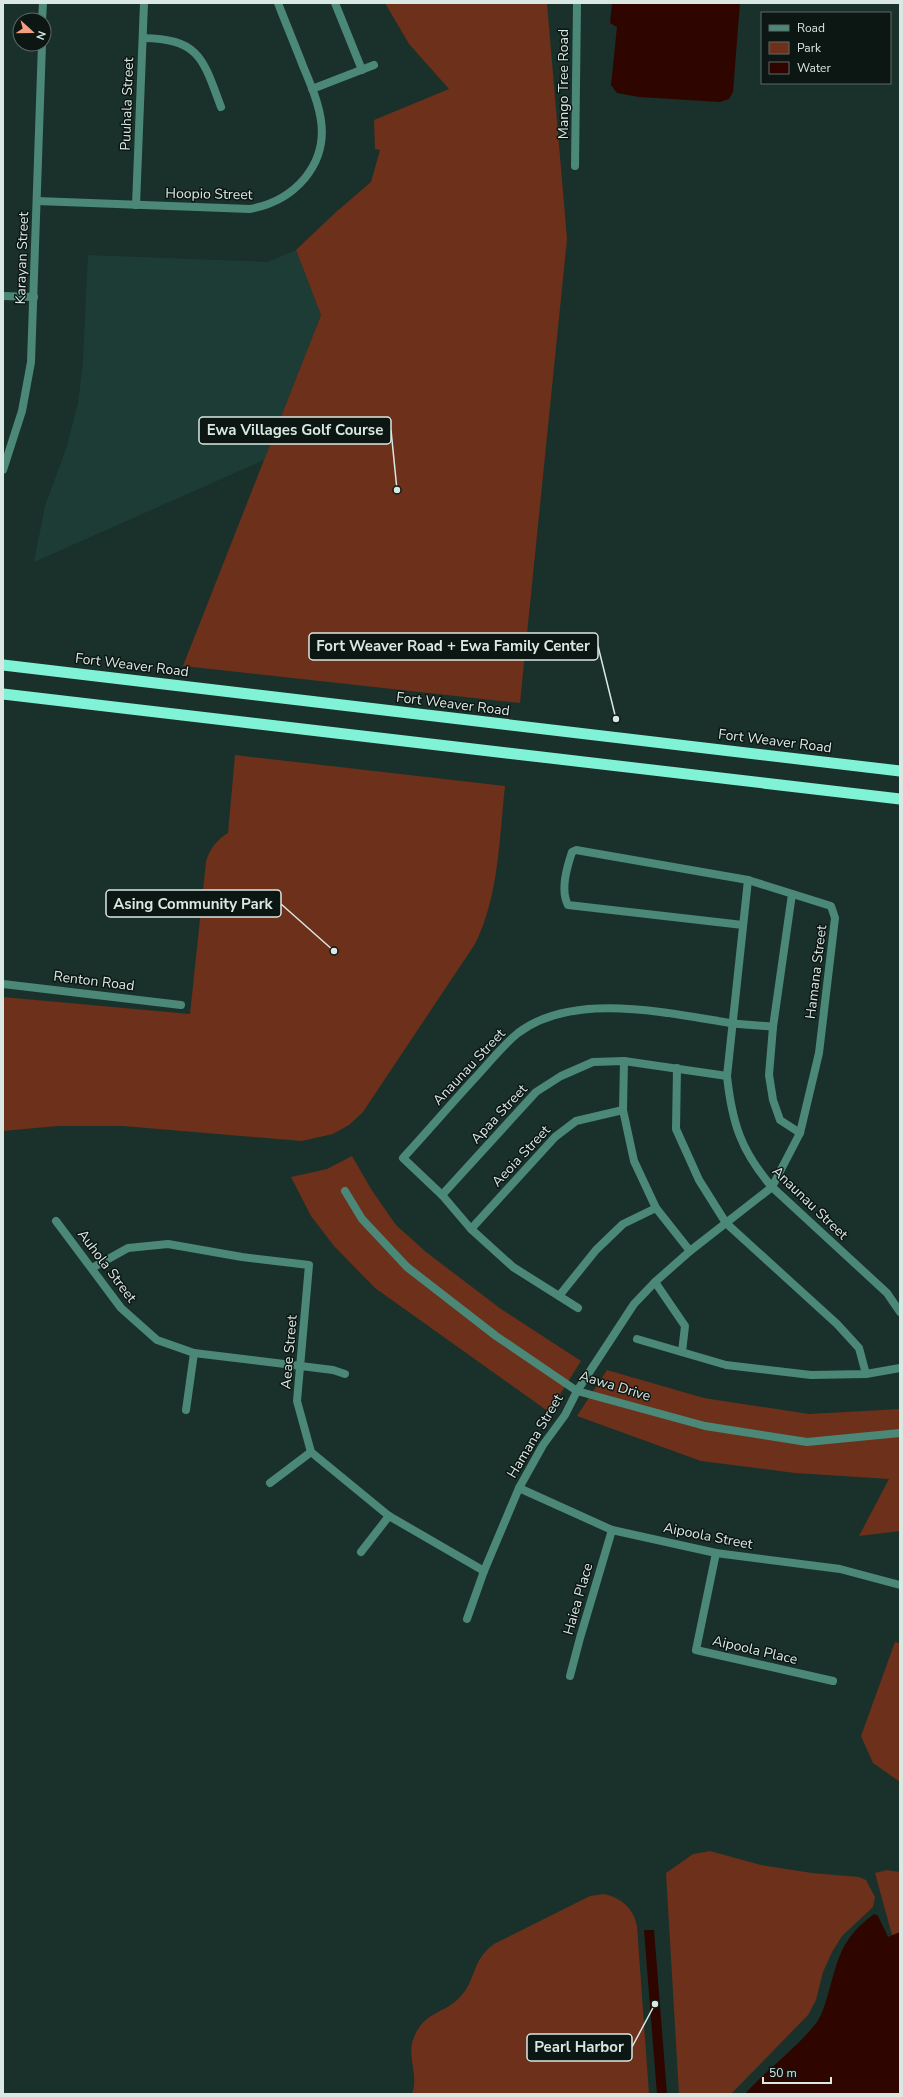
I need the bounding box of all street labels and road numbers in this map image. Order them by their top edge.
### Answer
street label: Mango Tree Road [554,29,573,139]
street label: Puuhala Street [116,57,138,151]
street label: Hoopio Street [165,184,253,204]
street label: Karayan Street [11,211,33,305]
street label: Fort Weaver Road [74,649,190,681]
street label: Fort Weaver Road [395,688,511,720]
street label: Fort Weaver Road [717,725,833,757]
street label: Hamana Street [801,924,831,1020]
street label: Renton Road [52,967,136,995]
street label: Anaunau Street [428,1024,510,1109]
street label: Apaa Street [466,1080,532,1148]
street label: Aeoia Street [488,1121,555,1191]
street label: Anaunau Street [768,1162,852,1244]
street label: Auhola Street [73,1225,141,1307]
street label: Aeae Street [276,1314,302,1390]
street label: Aawa Drive [577,1366,653,1406]
street label: Hamana Street [502,1390,568,1481]
street label: Aipoola Street [662,1518,754,1554]
street label: Haiea Place [559,1561,597,1637]
street label: Aipoola Place [711,1631,799,1669]

